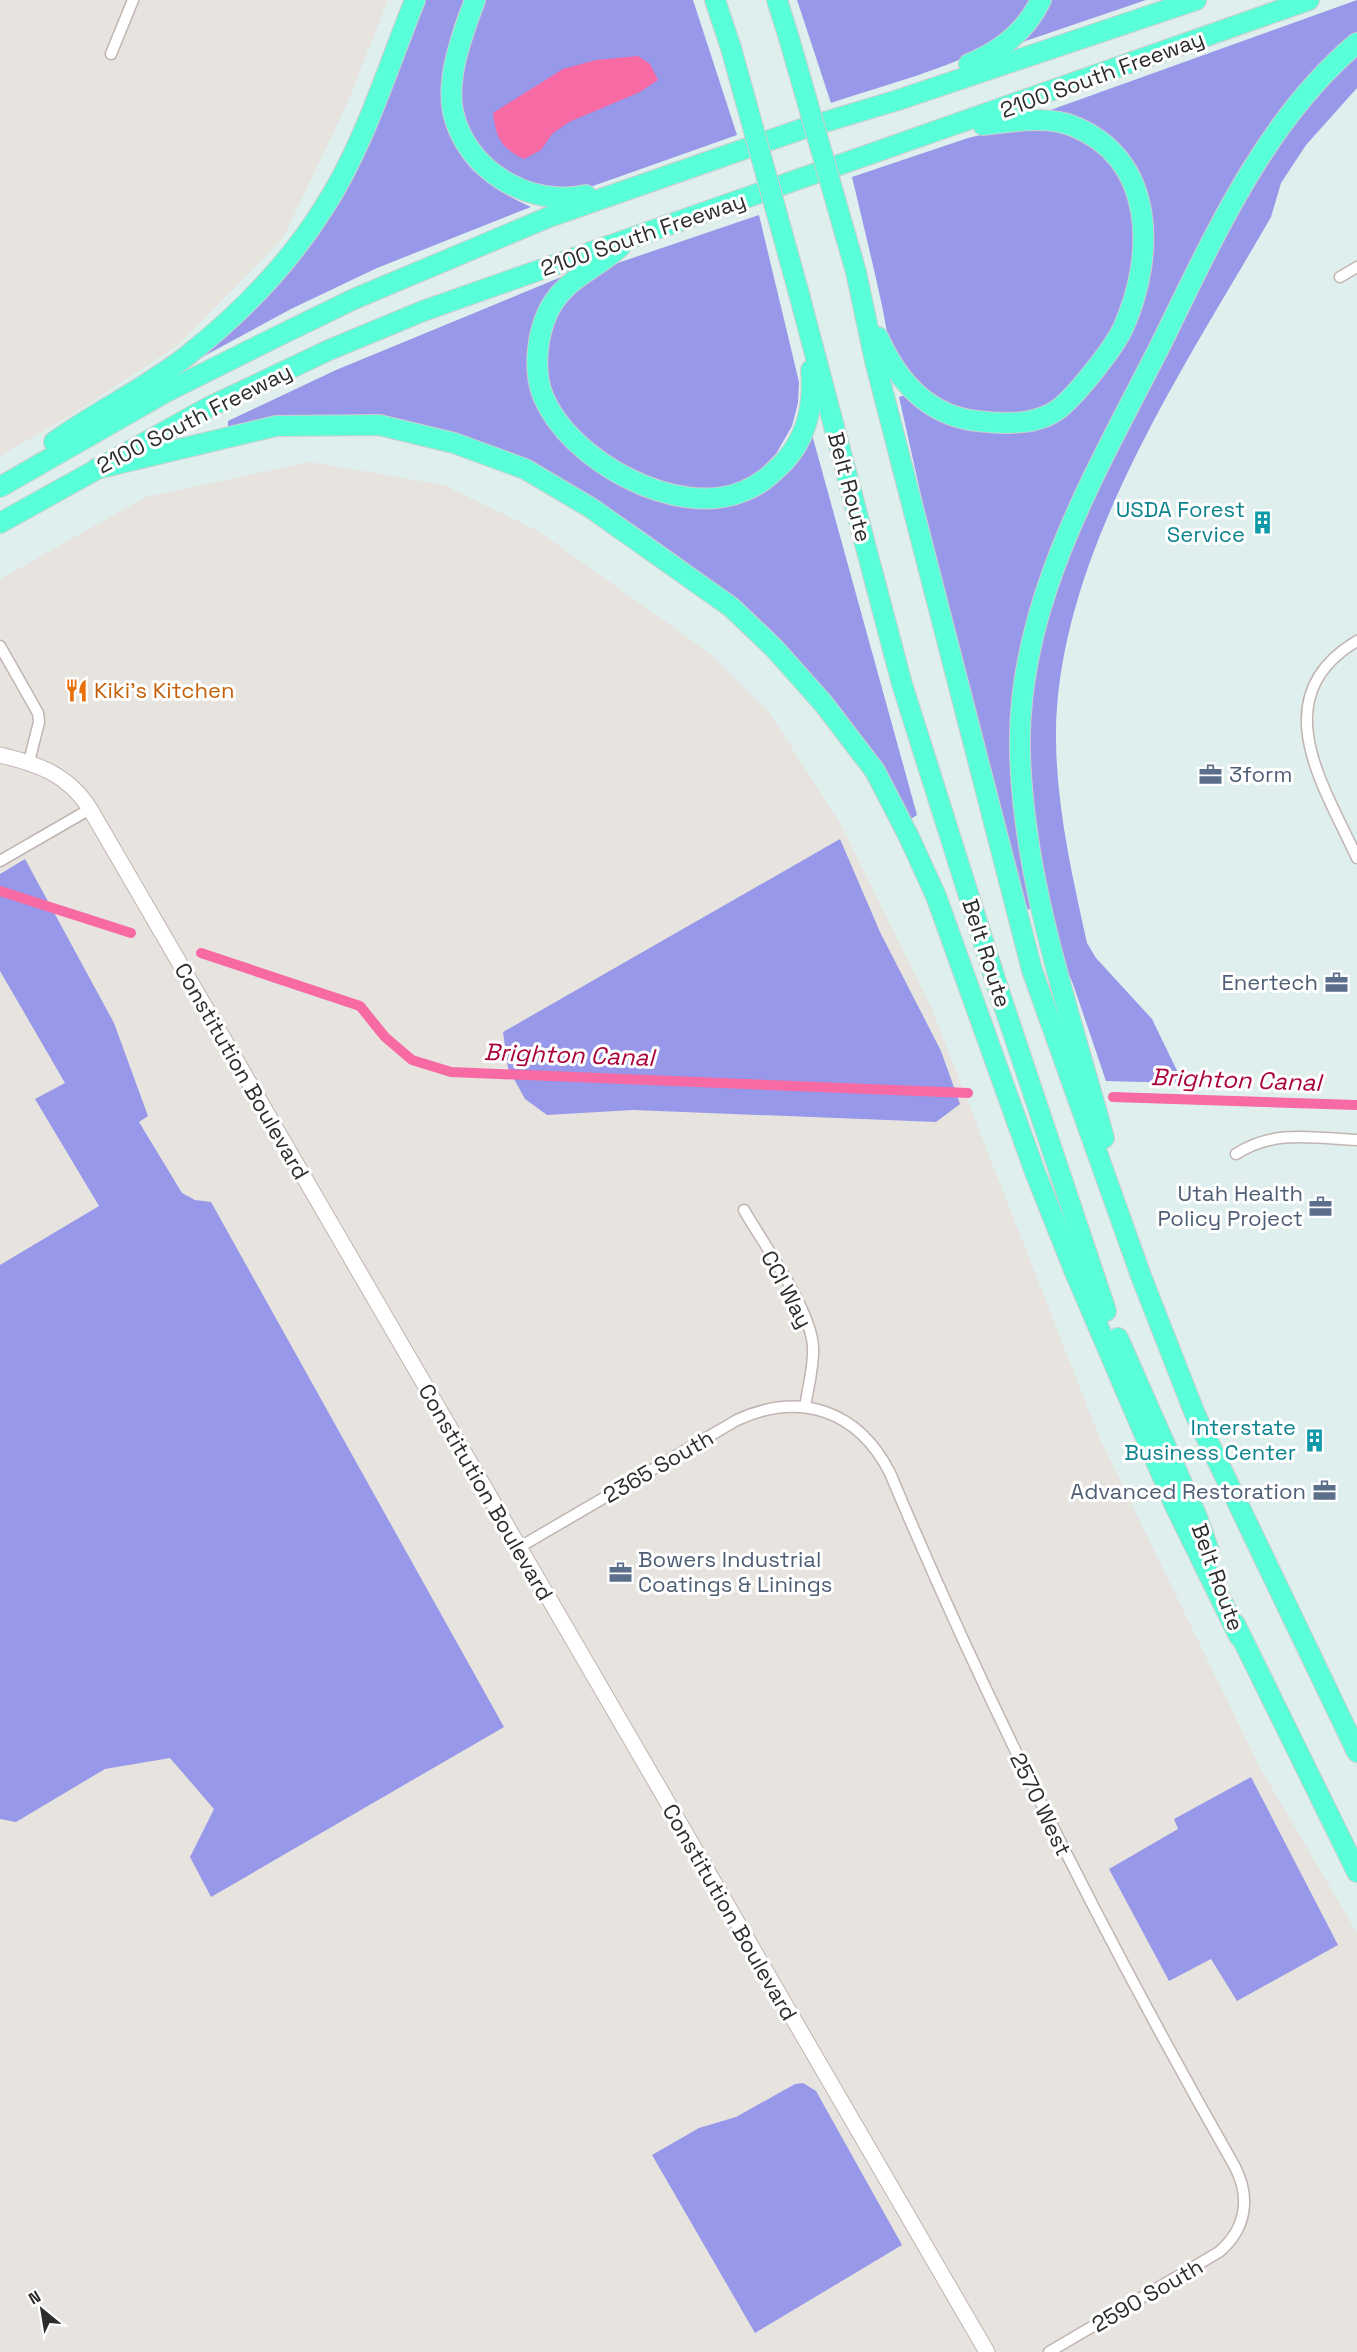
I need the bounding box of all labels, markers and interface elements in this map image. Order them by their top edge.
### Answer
street label: 2100 South Freeway [996,24,1208,124]
street label: 2100 South Freeway [537,186,749,282]
street label: 2100 South Freeway [92,357,296,479]
street label: Belt Route [822,429,878,545]
place label: USDA Forest Service [1116,495,1245,548]
building icon: USDA Forest Service [1250,509,1276,535]
place label: Kiki's Kitchen [94,676,234,704]
restaurant icon: Kiki's Kitchen [63,677,89,703]
place label: 3form [1229,760,1292,788]
office icon: 3form [1198,761,1224,787]
street label: Belt Route [956,895,1018,1011]
street label: Constitution Boulevard [168,958,316,1184]
place label: Enertech [1221,968,1318,996]
office icon: Enertech [1323,969,1349,995]
water label: Brighton Canal [483,1036,658,1073]
water label: Brighton Canal [1150,1061,1325,1098]
place label: Utah Health Policy Project [1157,1179,1303,1232]
office icon: Utah Health Policy Project [1308,1193,1334,1219]
street label: CCI Way [755,1245,819,1333]
street label: Constitution Boulevard [412,1379,560,1605]
place label: Interstate Business Center [1124,1413,1296,1466]
street label: 2365 South [598,1423,718,1509]
building icon: Interstate Business Center [1301,1427,1327,1453]
place label: Advanced Restoration [1070,1477,1306,1505]
office icon: Advanced Restoration [1311,1478,1337,1504]
street label: Belt Route [1186,1519,1250,1635]
place label: Bowers Industrial Coatings & Linings [638,1545,832,1598]
office icon: Bowers Industrial Coatings & Linings [607,1559,633,1585]
street label: 2570 West [1004,1748,1078,1860]
street label: Constitution Boulevard [656,1799,804,2025]
street label: 2590 South [1086,2252,1208,2338]
north arrow [12,2280,72,2340]
text: N [25,2286,45,2309]

